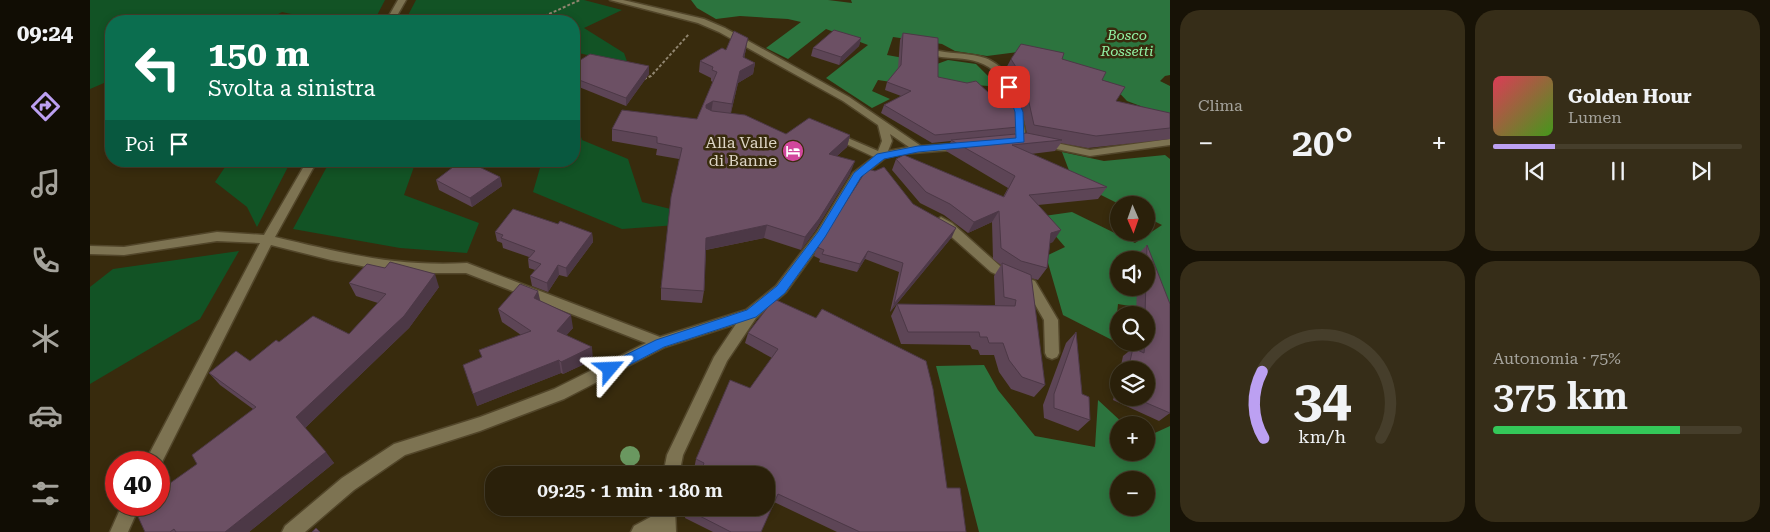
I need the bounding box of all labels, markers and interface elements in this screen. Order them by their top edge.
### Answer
text: 09:24 [17,21,73,46]
park label: Bosco Rossetti [1100,27,1153,59]
text: 150 m [208,34,309,75]
icon: left [125,35,190,100]
pin [988,66,1030,108]
icon: arrive [995,73,1023,101]
text: Svolta a sinistra [208,76,375,101]
text: Golden Hour [1568,85,1692,108]
icon: directions [28,89,63,124]
text: Clima [1198,96,1243,115]
text: Lumen [1568,108,1622,127]
text: 20° [1292,121,1353,165]
text: − [1198,127,1214,160]
text: + [1431,127,1447,160]
icon: arrive [165,130,193,158]
text: Poi [125,133,155,156]
place label: Alla Valle di Banne [705,133,777,170]
hotel icon: Alla Valle di Banne [781,139,805,163]
icon: previous [1521,157,1549,185]
icon: pause [1604,157,1632,185]
icon: next [1687,157,1715,185]
icon: music [28,166,63,201]
north arrow [1110,196,1155,241]
map controls [1110,196,1155,516]
icon: phone [28,243,63,278]
button: sound [1110,251,1155,296]
button: search [1110,306,1155,351]
icon: climate [28,321,63,356]
position arrow [583,342,635,394]
text: Autonomia · 75% [1493,349,1621,368]
button: layers [1110,361,1155,406]
text: 34 [1293,369,1352,430]
text: 375 km [1493,374,1628,418]
icon: car [28,398,63,433]
button: + [1110,416,1155,461]
text: km/h [1299,426,1347,447]
speed limit sign: 40 [105,451,170,516]
button: − [1110,471,1155,516]
icon: filters [28,476,63,511]
text: 09:25 · 1 min · 180 m [537,479,723,502]

